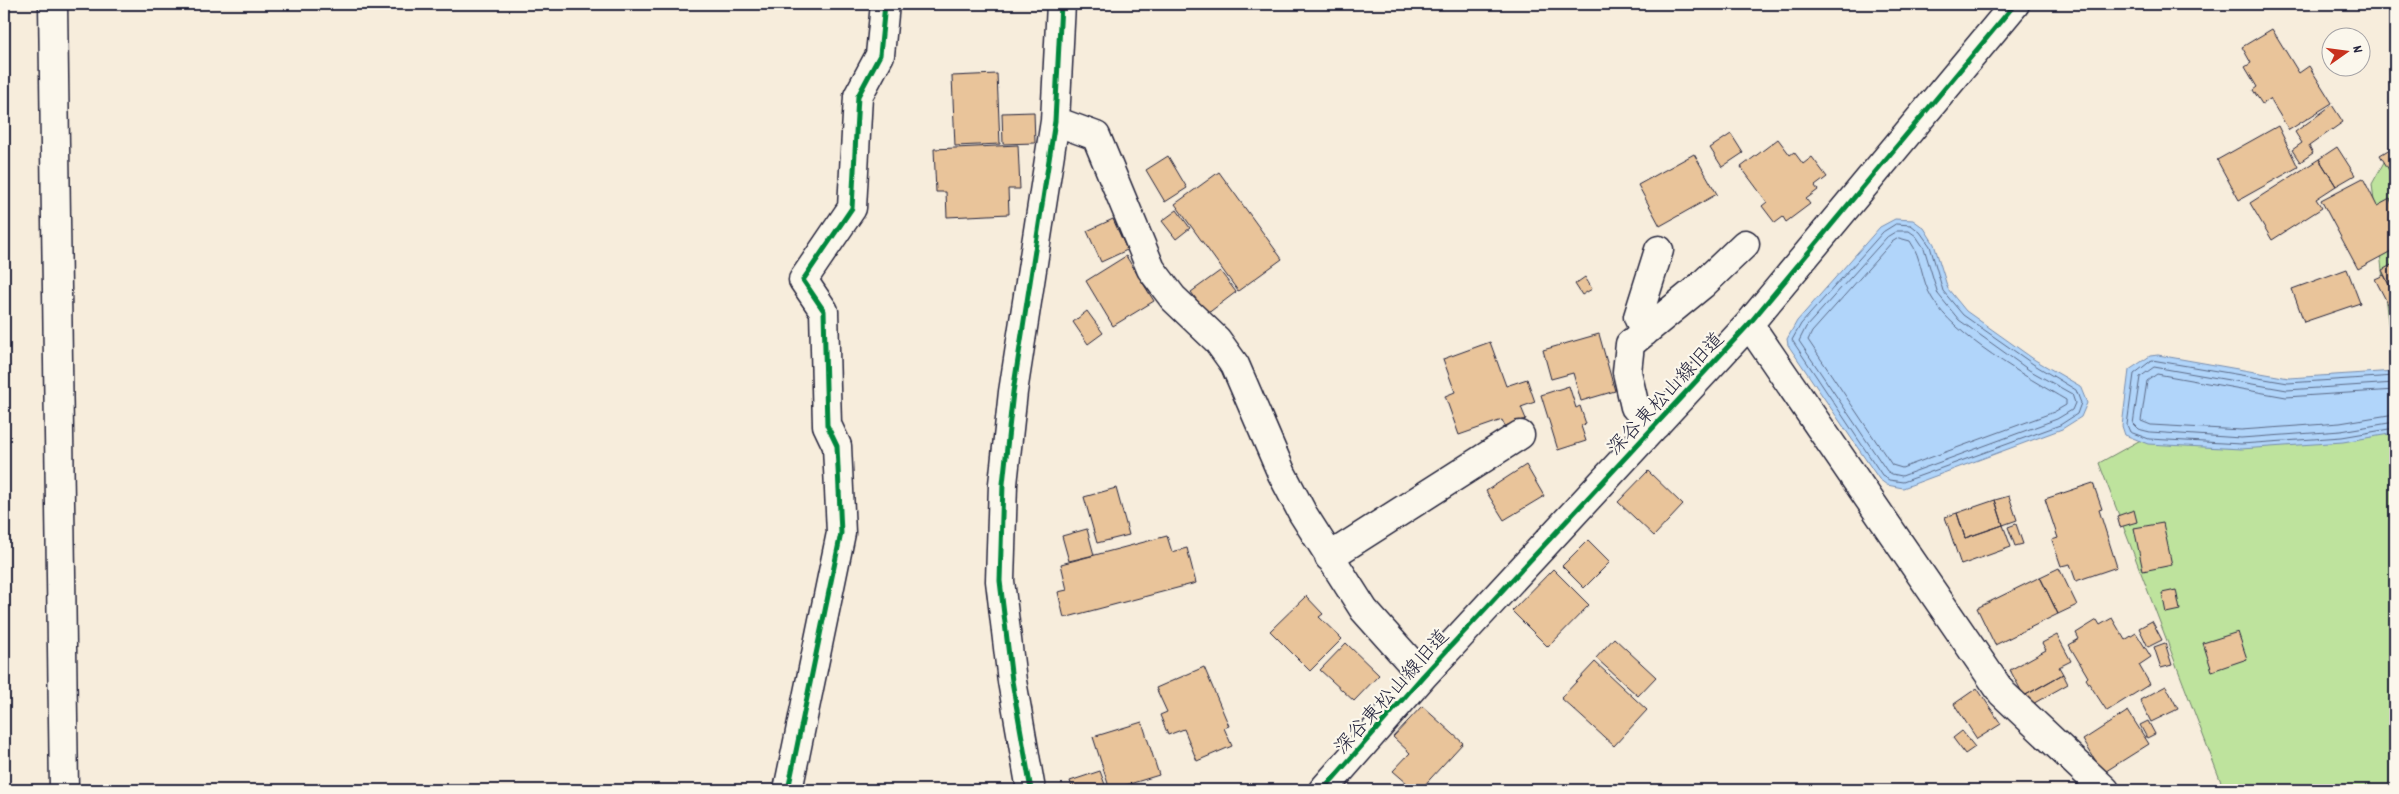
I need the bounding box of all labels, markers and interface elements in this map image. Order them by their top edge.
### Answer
north arrow [2322,28,2372,78]
text: N [2346,44,2367,55]
street label: 深谷東松山線旧道 [1602,327,1732,463]
street label: 深谷東松山線旧道 [1329,624,1457,762]

